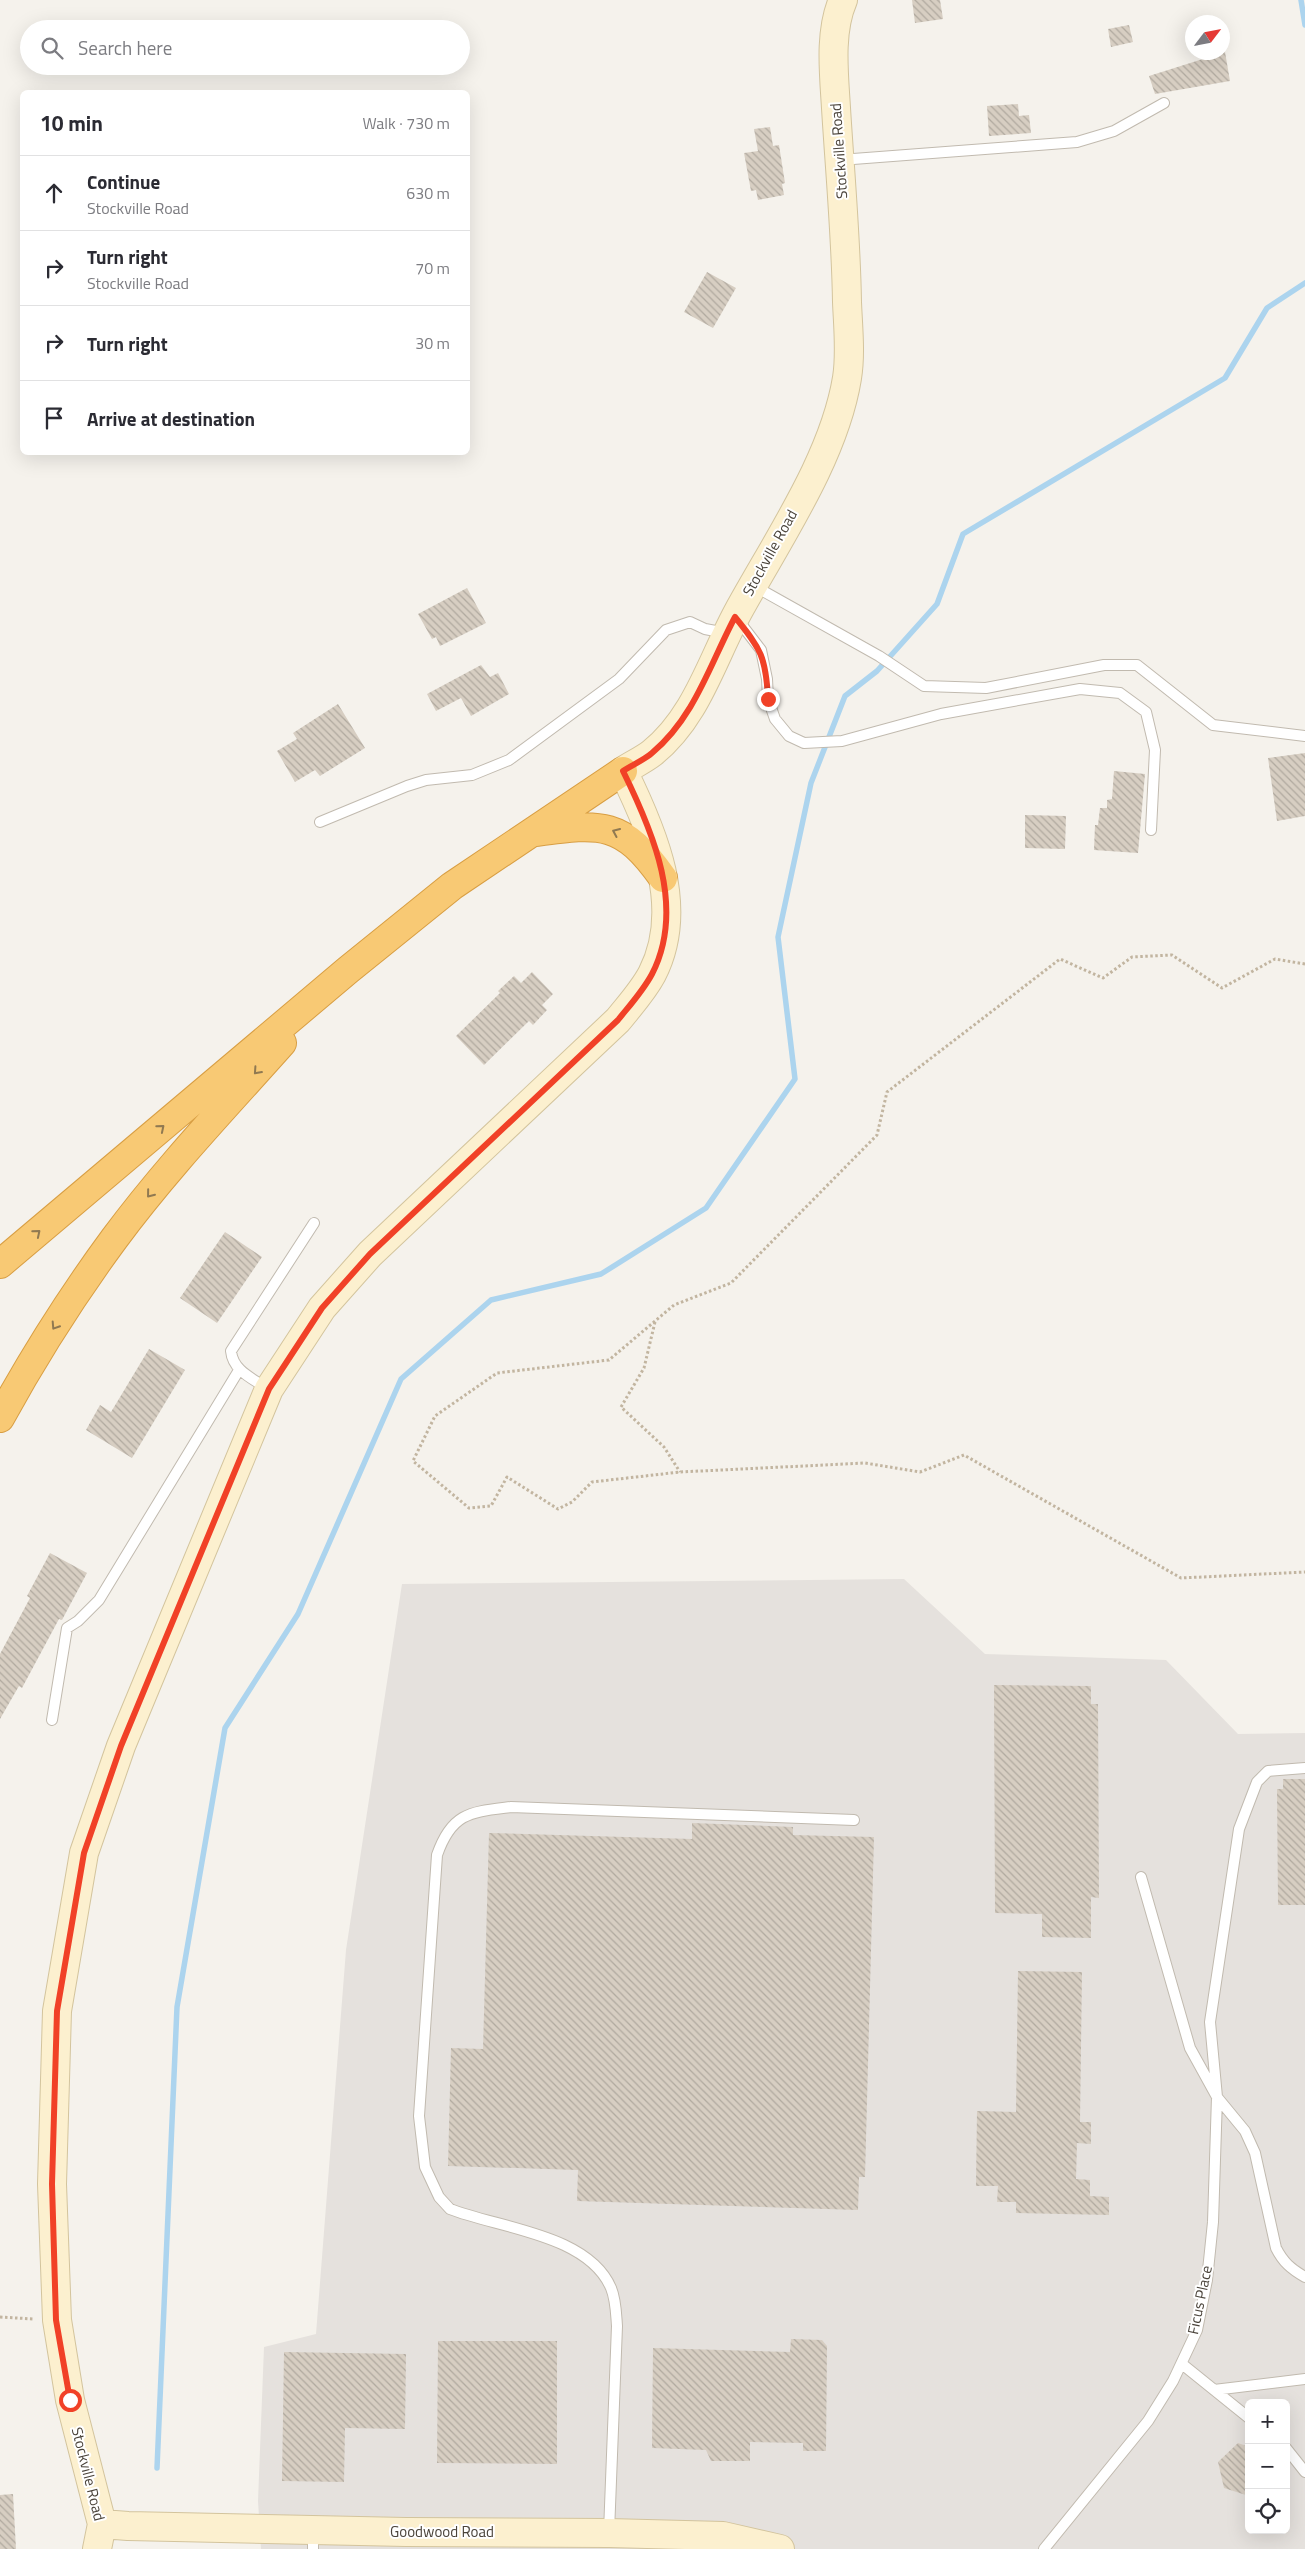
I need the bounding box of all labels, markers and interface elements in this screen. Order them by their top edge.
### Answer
north arrow [1185,15,1230,60]
search box [20,20,470,75]
text: Search here [78,33,172,62]
icon: search [38,34,66,62]
street label: Stockville Road [824,103,853,200]
text: 10 min [40,107,103,139]
text: Walk · 730 m [362,111,450,135]
text: Continue [87,167,160,196]
icon: ahead [40,179,68,207]
text: 630 m [406,181,450,205]
text: Stockville Road [87,196,189,220]
text: Turn right [87,242,168,271]
icon: right [40,254,68,282]
text: 70 m [415,256,450,280]
text: Stockville Road [87,271,189,295]
icon: right [40,329,68,357]
text: Turn right [87,329,168,358]
text: 30 m [415,331,450,355]
icon: arrive [40,404,68,432]
text: Arrive at destination [87,404,255,433]
street label: Stockville Road [736,505,803,600]
route end [757,688,780,711]
one-way arrow [612,828,621,839]
one-way arrow [254,1066,263,1075]
one-way arrow [155,1125,164,1133]
one-way arrow [148,1188,156,1197]
one-way arrow [31,1230,40,1239]
one-way arrow [52,1320,62,1329]
street label: Ficus Place [1181,2263,1218,2336]
route start [59,2389,82,2412]
map controls [1245,2399,1290,2534]
button: + [1245,2399,1290,2444]
street label: Stockville Road [66,2425,111,2523]
button: − [1245,2444,1290,2489]
button: locate [1245,2489,1290,2534]
street label: Goodwood Road [390,2520,494,2543]

